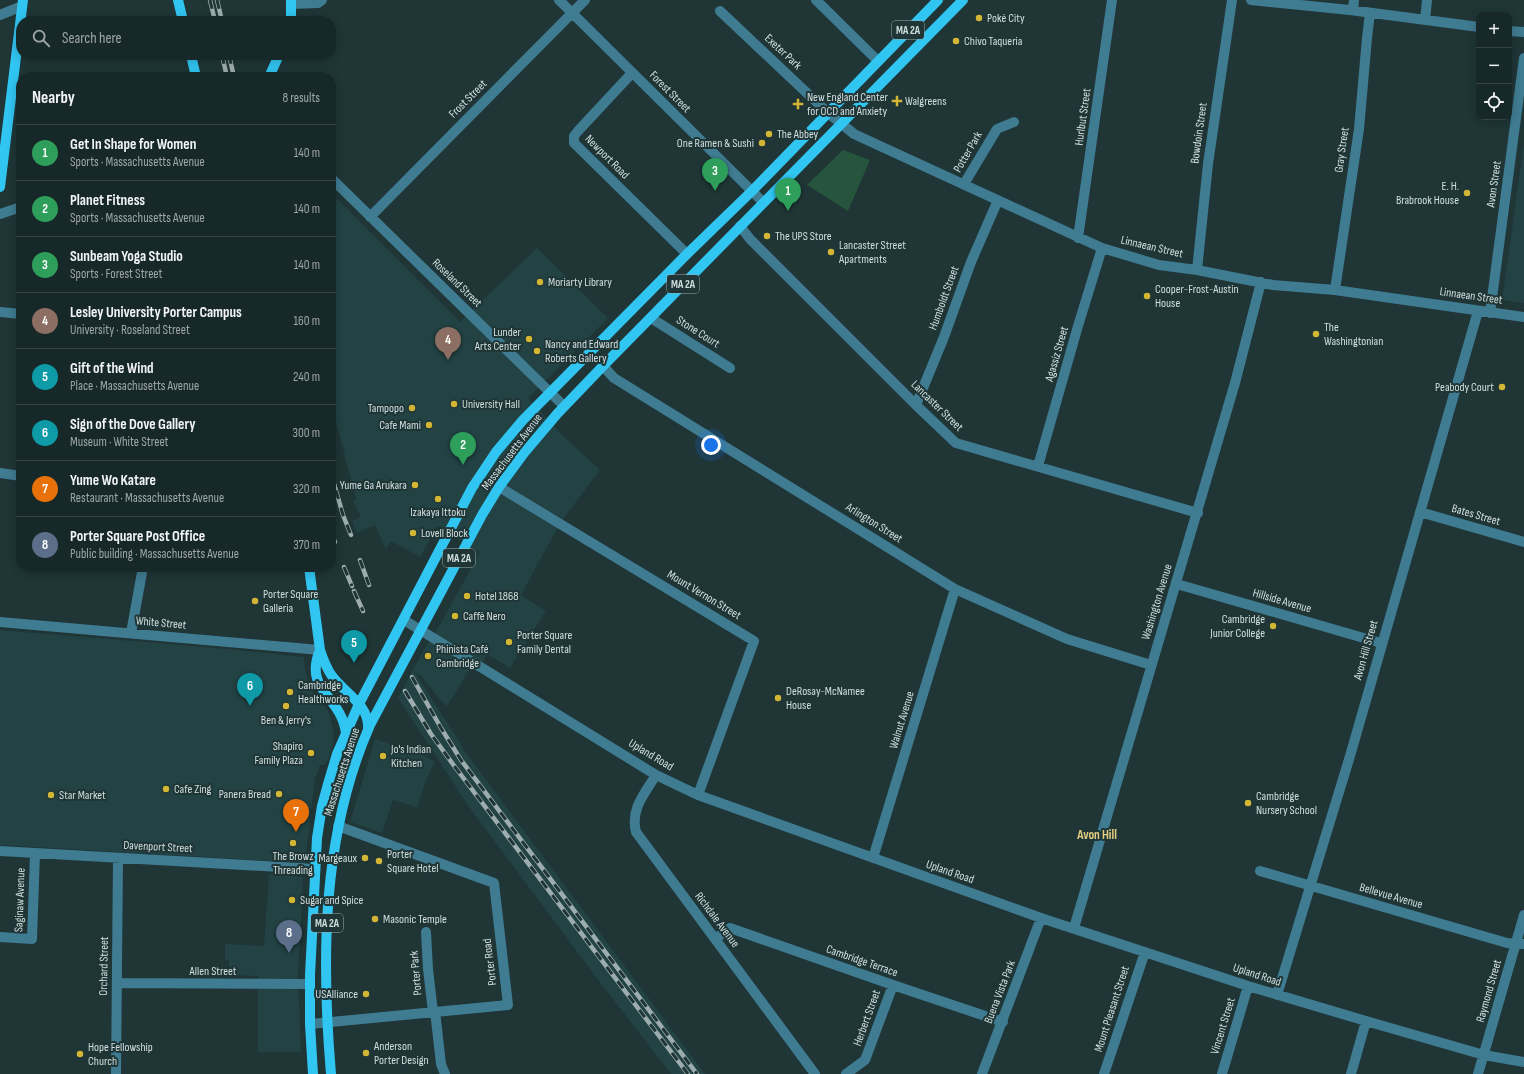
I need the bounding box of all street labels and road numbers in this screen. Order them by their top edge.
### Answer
road number: MA 2A [892,21,924,39]
street label: Exeter Park [761,31,805,73]
street label: Forest Street [646,68,694,116]
street label: Frost Street [446,76,491,121]
street label: Hurlbut Street [1072,87,1094,147]
street label: Bowdoin Street [1187,101,1211,165]
street label: Gray Street [1331,126,1353,174]
street label: Potter Park [950,128,986,175]
street label: Newport Road [582,132,632,182]
street label: Avon Street [1483,159,1505,209]
street label: Linnaean Street [1119,233,1185,262]
street label: Roseland Street [429,255,485,311]
street label: Humboldt Street [926,264,963,332]
road number: MA 2A [667,275,699,293]
street label: Linnaean Street [1439,284,1504,308]
street label: Stone Court [673,313,723,351]
street label: Agassiz Street [1042,324,1072,384]
street label: Lancaster Street [908,377,966,435]
street label: Massachusetts Avenue [478,411,546,493]
street label: Arlington Street [842,499,906,547]
street label: Bates Street [1450,501,1502,529]
road number: MA 2A [443,549,475,567]
street label: Washington Avenue [1138,562,1176,642]
street label: Mount Vernon Street [664,567,744,623]
street label: Hillside Avenue [1251,585,1313,617]
street label: White Street [135,613,187,633]
street label: Avon Hill Street [1350,618,1382,683]
street label: Walnut Avenue [886,689,918,751]
street label: Massachusetts Avenue [321,726,363,818]
street label: Upland Road [626,736,676,774]
street label: Davenport Street [123,838,193,856]
street label: Upland Road [924,857,976,887]
street label: Saginaw Avenue [11,867,29,932]
street label: Bellevue Avenue [1358,880,1425,912]
street label: Richdale Avenue [691,889,743,951]
road number: MA 2A [311,914,343,932]
street label: Orchard Street [96,936,112,996]
street label: Porter Road [480,938,500,986]
street label: Cambridge Terrace [824,942,900,980]
street label: Porter Park [407,950,425,996]
street label: Buena Vista Park [981,958,1019,1026]
street label: Raymond Street [1473,958,1505,1024]
street label: Upland Road [1231,960,1283,990]
street label: Allen Street [189,964,237,979]
street label: Mount Pleasant Street [1091,964,1133,1054]
street label: Herbert Street [850,988,884,1048]
street label: Vincent Street [1207,996,1239,1056]

